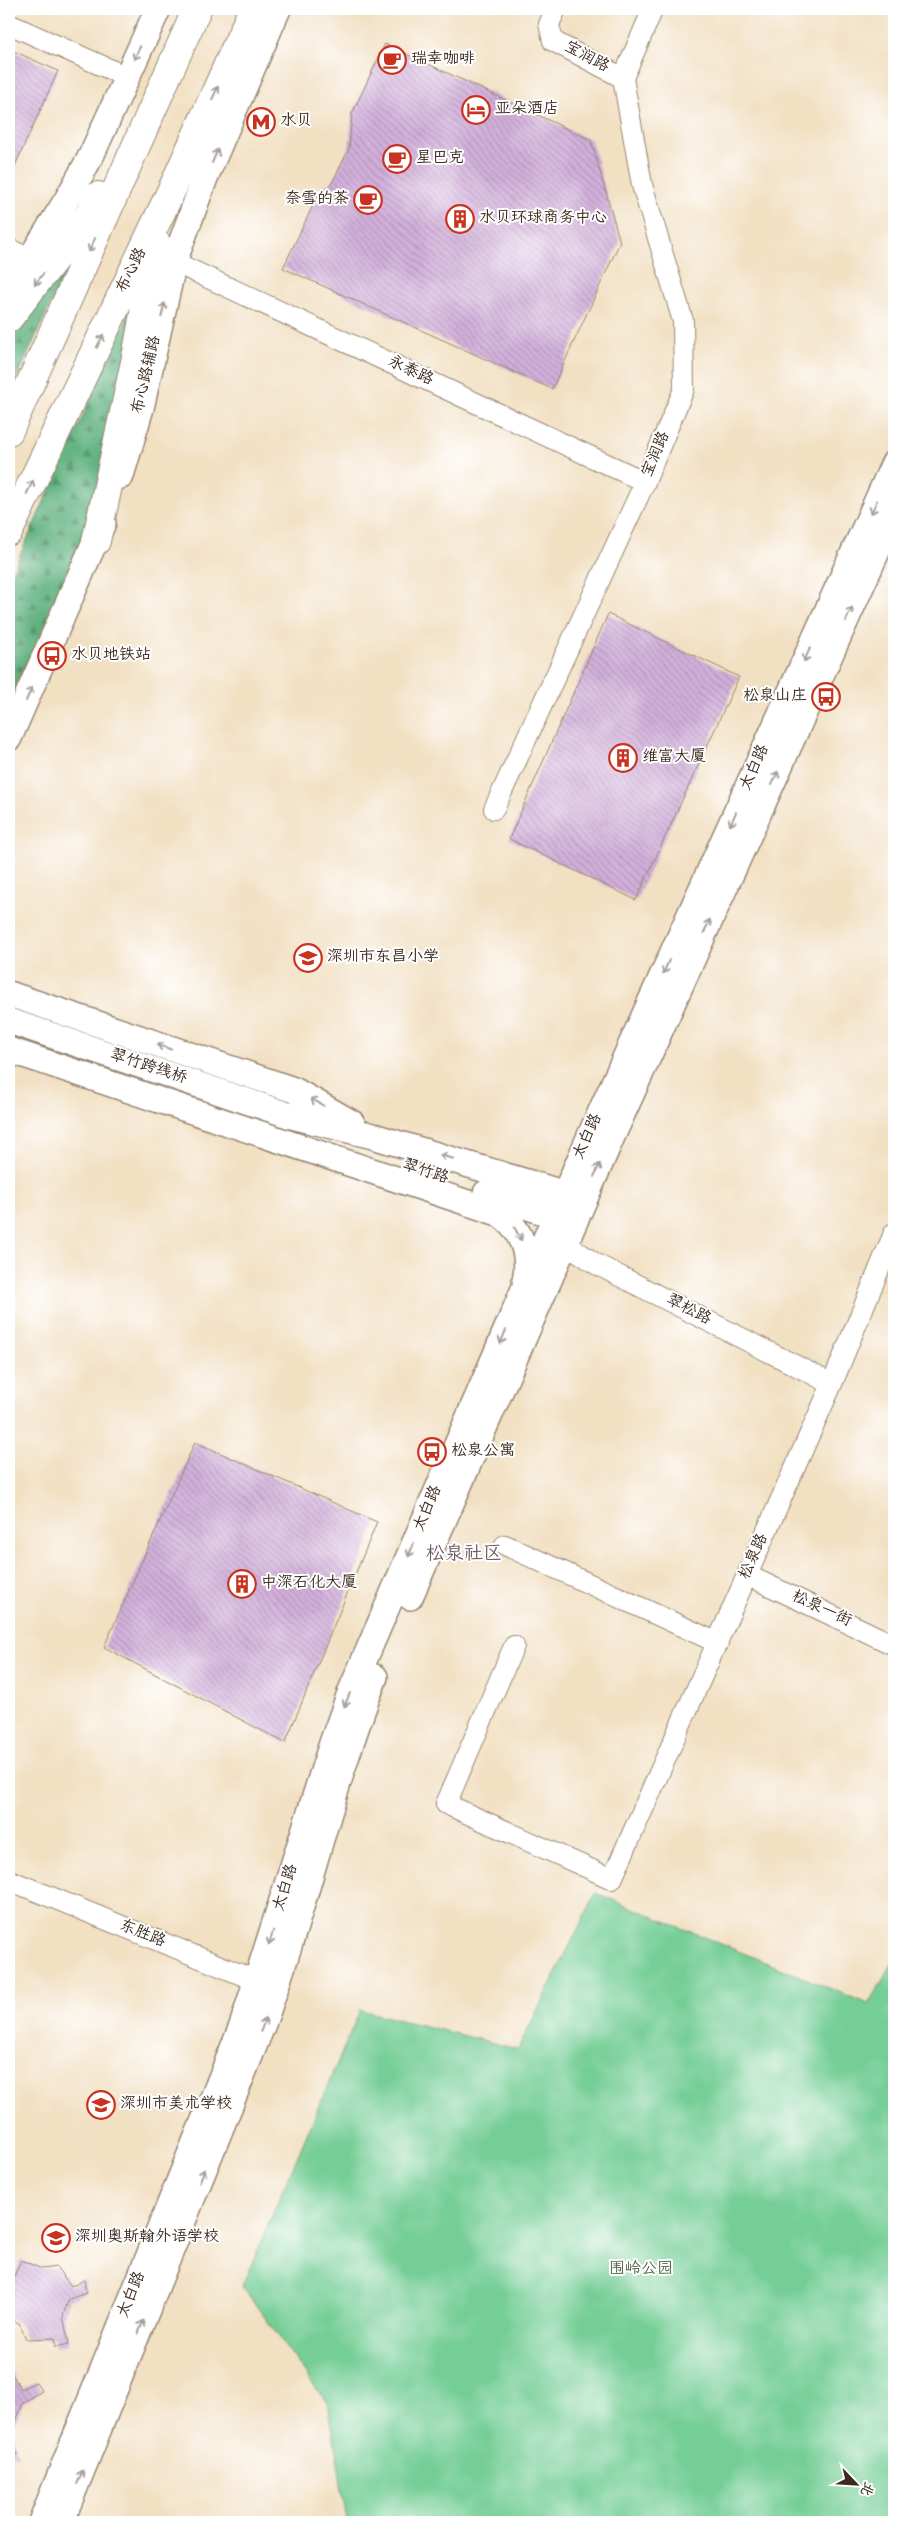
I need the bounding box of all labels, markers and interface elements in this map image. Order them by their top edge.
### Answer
street label: 宝润路 [560,37,613,78]
one-way arrow [132,45,142,60]
cafe icon: 瑞幸咖啡 [377,45,407,75]
place label: 瑞幸咖啡 [411,49,475,70]
one-way arrow [211,86,221,101]
hotel icon: 亚朵酒店 [461,95,491,125]
place label: 亚朵酒店 [495,99,559,120]
metro station icon: 水贝 [246,107,276,137]
place label: 水贝 [280,111,312,132]
cafe icon: 星巴克 [382,144,412,174]
one-way arrow [210,149,220,164]
place label: 星巴克 [416,149,464,169]
cafe icon: 奈雪的茶 [353,185,383,215]
place label: 奈雪的茶 [285,189,349,210]
building icon: 水贝环球商务中心 [445,204,475,234]
place label: 水贝环球商务中心 [479,208,607,229]
one-way arrow [86,237,96,252]
street label: 布心路 [112,244,152,297]
one-way arrow [34,272,44,286]
one-way arrow [159,302,168,318]
one-way arrow [95,333,105,348]
street label: 布心路辅路 [128,333,166,416]
street label: 永泰路 [384,351,437,391]
street label: 宝润路 [637,428,675,481]
one-way arrow [26,480,35,495]
one-way arrow [869,499,879,514]
one-way arrow [845,607,854,622]
bus stop icon: 水贝地铁站 [37,641,67,671]
place label: 水贝地铁站 [71,645,151,666]
one-way arrow [802,647,811,662]
bus stop icon: 松泉山庄 [811,682,841,712]
place label: 松泉山庄 [743,686,807,707]
one-way arrow [24,687,34,702]
street label: 太白路 [736,741,774,794]
building icon: 维富大厦 [608,743,638,773]
place label: 维富大厦 [642,748,706,768]
one-way arrow [770,771,780,786]
one-way arrow [727,811,737,826]
one-way arrow [703,919,713,934]
school or university icon: 深圳市东昌小学 [293,943,323,973]
place label: 深圳市东昌小学 [327,948,439,968]
one-way arrow [660,959,670,974]
one-way arrow [157,1041,173,1051]
street label: 翠竹跨线桥 [107,1045,190,1089]
one-way arrow [310,1096,324,1106]
street label: 太白路 [569,1110,607,1163]
one-way arrow [439,1152,455,1162]
street label: 翠竹路 [399,1155,451,1189]
one-way arrow [593,1163,603,1178]
one-way arrow [513,1226,523,1241]
street label: 翠松路 [662,1290,715,1330]
one-way arrow [498,1329,508,1344]
bus stop icon: 松泉公寓 [417,1437,447,1467]
place label: 松泉公寓 [451,1441,515,1462]
street label: 太白路 [409,1482,447,1535]
street label: 松泉路 [735,1530,773,1583]
one-way arrow [406,1542,416,1557]
district label: 松泉社区 [426,1543,502,1567]
building icon: 中深石化大厦 [227,1569,257,1599]
place label: 中深石化大厦 [261,1573,357,1594]
street label: 松泉一街 [788,1586,855,1632]
one-way arrow [342,1692,352,1707]
street label: 太白路 [269,1862,303,1914]
street label: 东胜路 [116,1915,169,1953]
one-way arrow [266,1929,276,1945]
one-way arrow [258,2018,268,2033]
school or university icon: 深圳市美术学校 [86,2090,116,2120]
place label: 深圳市美术学校 [120,2094,232,2115]
one-way arrow [198,2169,207,2184]
school or university icon: 深圳奥斯翰外语学校 [41,2223,71,2253]
place label: 深圳奥斯翰外语学校 [75,2227,219,2248]
park label: 围岭公园 [609,2259,673,2280]
street label: 太白路 [113,2268,151,2321]
one-way arrow [137,2319,146,2335]
north arrow [830,2458,880,2508]
one-way arrow [75,2470,85,2485]
text: 北 [855,2479,876,2498]

